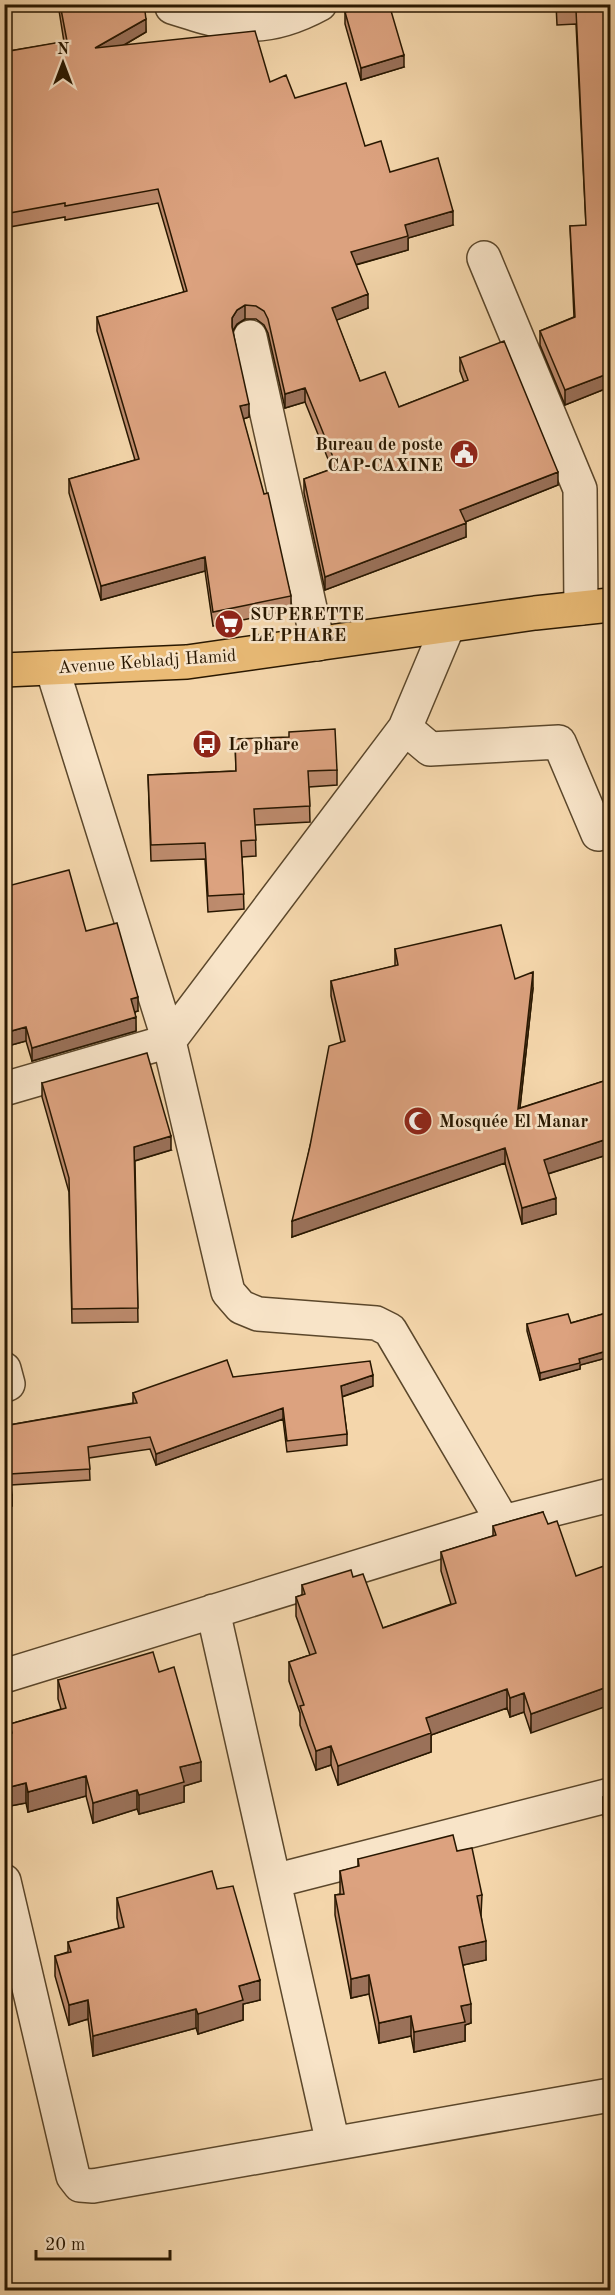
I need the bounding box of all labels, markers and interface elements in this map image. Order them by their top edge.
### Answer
north arrow [33,33,93,93]
text: N [57,42,70,58]
place label: Bureau de poste CAP-CAXINE [315,436,443,475]
public building icon: Bureau de poste CAP-CAXINE [448,438,480,470]
place label: SUPERETTE LE PHARE [250,606,364,645]
supermarket icon: SUPERETTE LE PHARE [213,608,245,640]
street label: Avenue Kebladj Hamid [57,647,237,677]
bus stop icon: Le phare [191,728,223,760]
place label: Le phare [228,736,299,754]
mosque icon: Mosquée El Manar [402,1105,434,1137]
place label: Mosquée El Manar [439,1113,589,1131]
scale bar [36,2223,170,2261]
text: 20 m [45,2236,85,2254]

